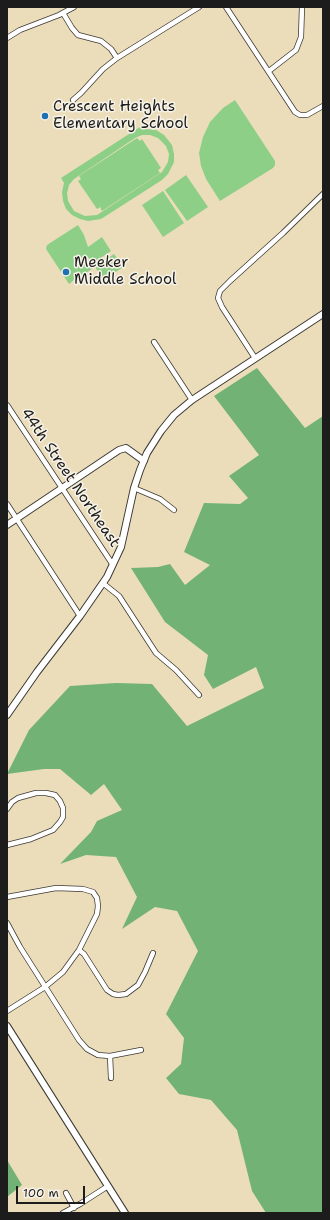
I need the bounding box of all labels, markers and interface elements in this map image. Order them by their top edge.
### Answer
place label: Crescent Heights Elementary School [53,98,188,133]
marker: Crescent Heights Elementary School [40,111,50,121]
place label: Meeker Middle School [74,254,176,289]
marker: Meeker Middle School [61,267,71,277]
street label: 44th Street Northeast [17,405,123,551]
scale bar [18,1178,87,1204]
text: 100 m [23,1185,59,1201]

